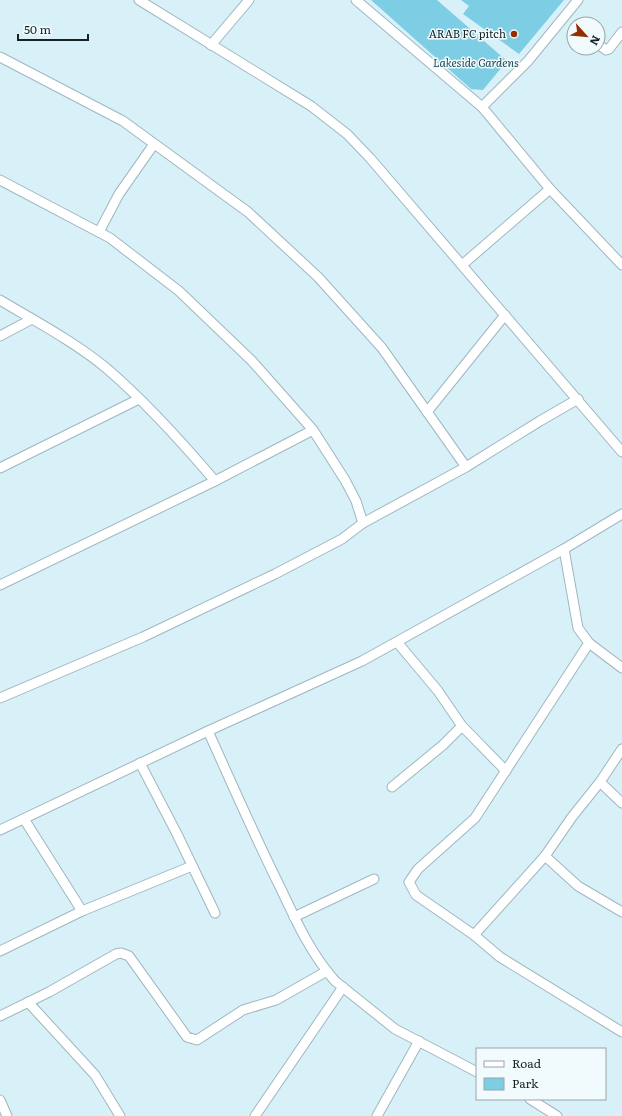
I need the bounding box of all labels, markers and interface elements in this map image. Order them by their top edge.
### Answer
scale bar [18,16,88,42]
north arrow [566,16,606,56]
text: 50 m [24,20,51,38]
place label: ARAB FC pitch [429,25,506,41]
marker: ARAB FC pitch [509,29,519,39]
text: N [587,33,605,49]
park label: Lakeside Gardens [433,54,519,70]
legend [476,1048,606,1100]
text: Road [512,1054,542,1072]
text: Park [512,1074,539,1092]

